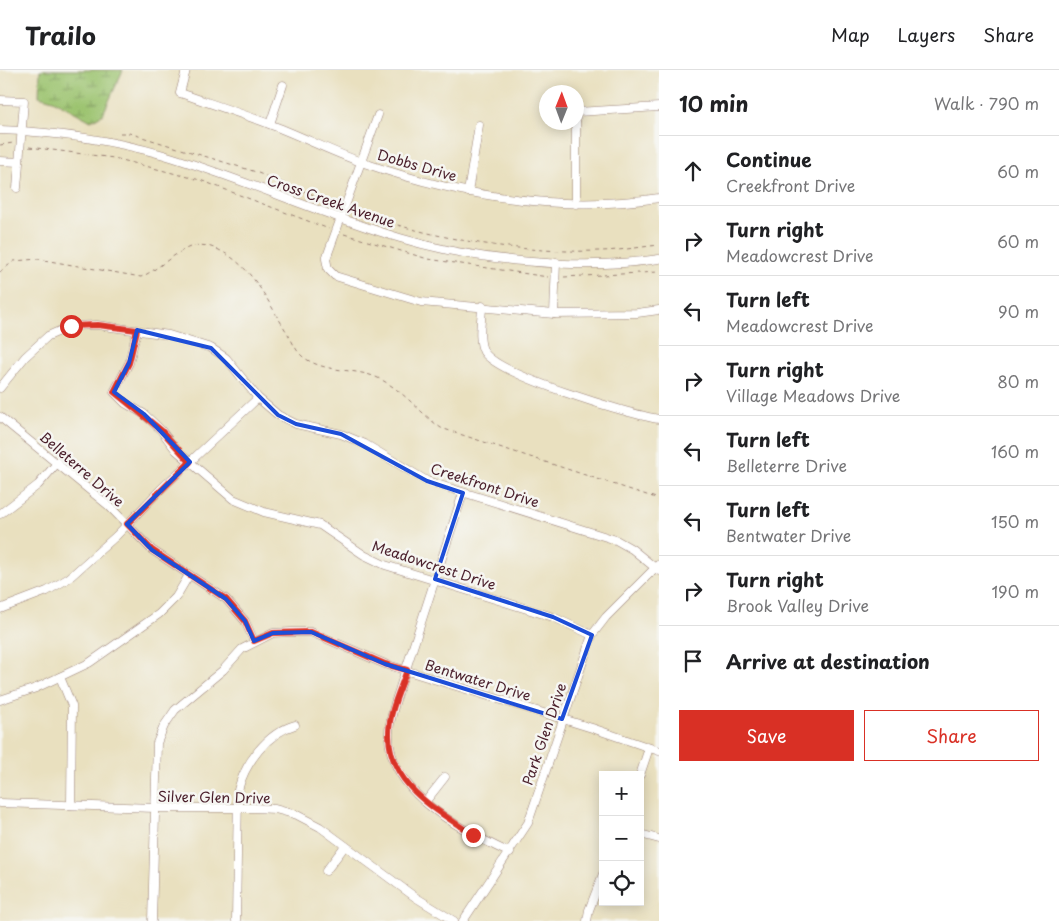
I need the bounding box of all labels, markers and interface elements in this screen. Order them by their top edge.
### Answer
text: Trailo [25,17,96,53]
text: Map [831,21,870,48]
text: Layers [898,21,955,48]
text: Share [983,21,1034,48]
north arrow [539,85,584,130]
text: 10 min [679,87,749,119]
text: Walk · 790 m [934,91,1039,115]
street label: Dobbs Drive [375,144,459,186]
text: Continue [726,145,812,173]
icon: ahead [679,157,707,185]
text: 60 m [997,159,1039,183]
street label: Cross Creek Avenue [264,169,398,233]
text: Creekfront Drive [726,173,855,197]
text: Turn right [726,215,824,243]
icon: right [679,227,707,255]
text: 60 m [997,229,1039,253]
text: Meadowcrest Drive [726,243,874,267]
text: Turn left [726,285,810,313]
icon: left [679,297,707,325]
text: 90 m [998,299,1039,323]
text: Meadowcrest Drive [726,313,874,337]
route start [60,315,83,338]
text: Turn right [726,355,824,383]
icon: right [679,367,707,395]
text: 80 m [997,369,1039,393]
text: Village Meadows Drive [726,383,901,407]
text: Turn left [726,425,810,453]
street label: Belleterre Drive [35,426,129,512]
icon: left [679,437,707,465]
text: 160 m [991,439,1039,463]
text: Belleterre Drive [726,453,847,477]
street label: Creekfront Drive [428,458,542,512]
text: Turn left [726,495,810,523]
icon: left [679,507,707,535]
text: 150 m [991,509,1039,533]
text: Bentwater Drive [726,523,851,547]
street label: Meadowcrest Drive [369,535,499,595]
text: Turn right [726,565,824,593]
icon: right [679,577,707,605]
text: 190 m [991,579,1039,603]
text: Brook Valley Drive [726,593,869,617]
icon: arrive [679,647,707,675]
text: Arrive at destination [726,647,930,675]
street label: Bentwater Drive [423,654,533,706]
street label: Park Glen Drive [517,680,571,788]
button: Save [679,710,854,761]
button: Share [864,710,1039,761]
map controls [599,771,644,906]
button: + [599,771,644,816]
street label: Silver Glen Drive [157,786,271,808]
button: − [599,816,644,861]
route end [462,824,485,847]
button: locate [599,861,644,906]

